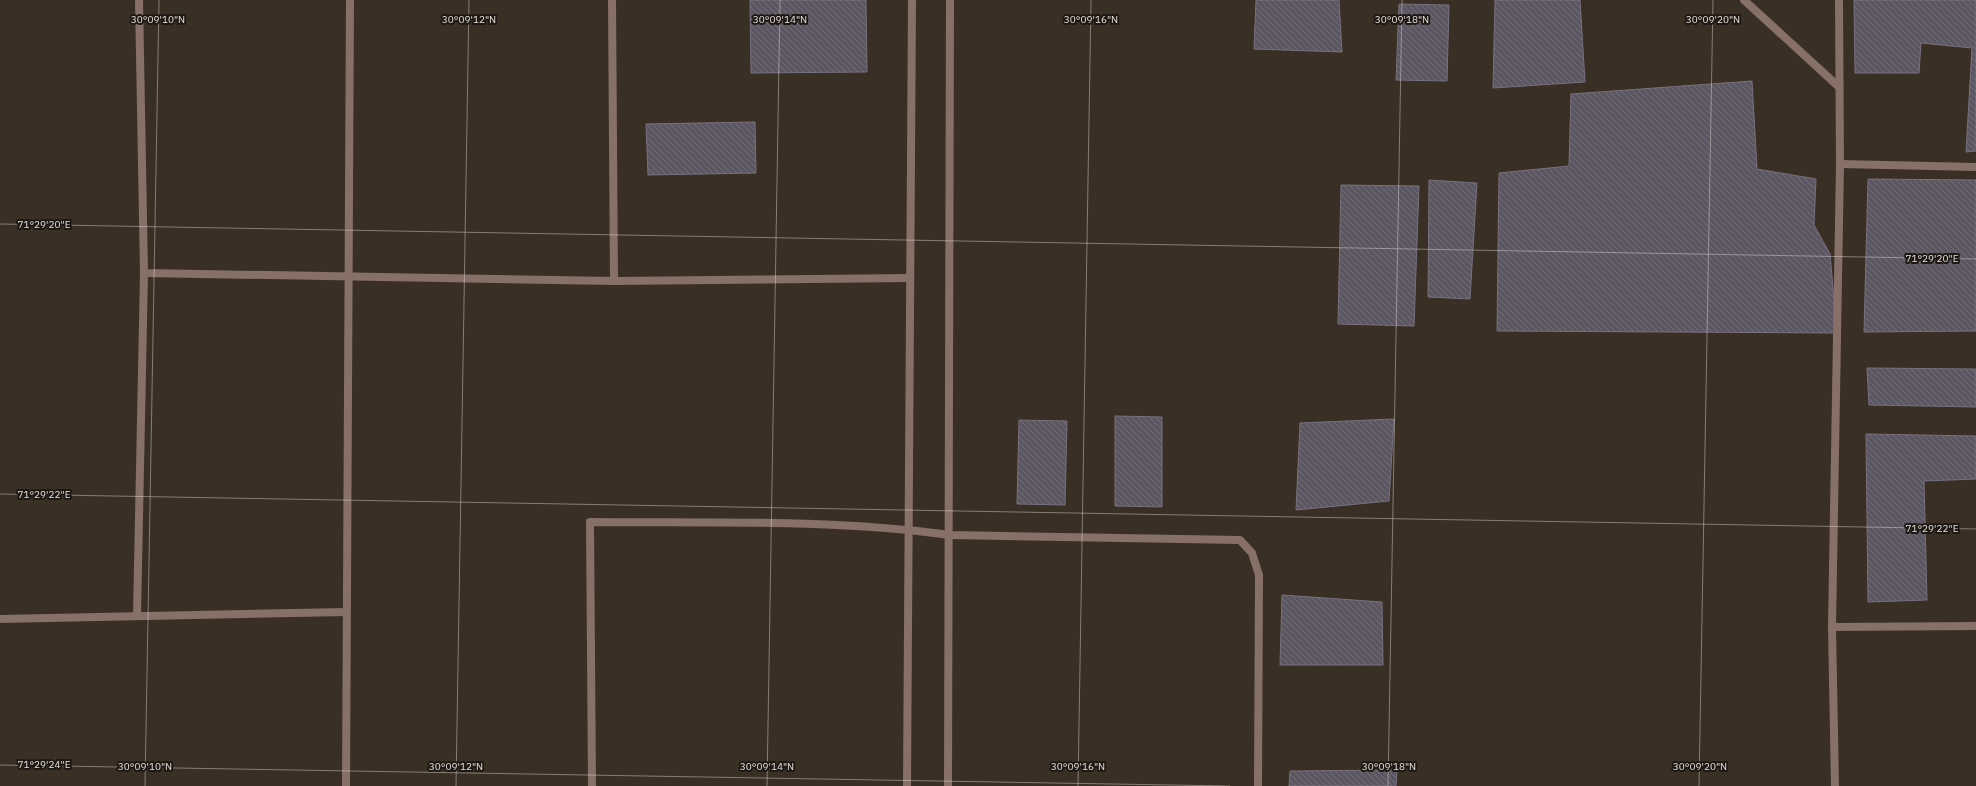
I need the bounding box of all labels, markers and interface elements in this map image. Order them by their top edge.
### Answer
text: 30°09'10"N [131,13,185,26]
text: 30°09'12"N [442,13,496,26]
text: 30°09'14"N [753,13,807,26]
text: 30°09'16"N [1064,13,1118,26]
text: 30°09'18"N [1375,13,1429,26]
text: 30°09'20"N [1686,13,1740,26]
text: 71°29'20"E [17,218,71,231]
text: 71°29'20"E [1905,252,1959,265]
text: 71°29'22"E [17,488,71,501]
text: 71°29'22"E [1905,522,1959,535]
text: 71°29'24"E [17,758,71,771]
text: 30°09'10"N [118,760,172,773]
text: 30°09'12"N [429,760,483,773]
text: 30°09'14"N [740,760,794,773]
text: 30°09'16"N [1051,760,1105,773]
text: 30°09'18"N [1362,760,1416,773]
text: 30°09'20"N [1673,760,1727,773]

